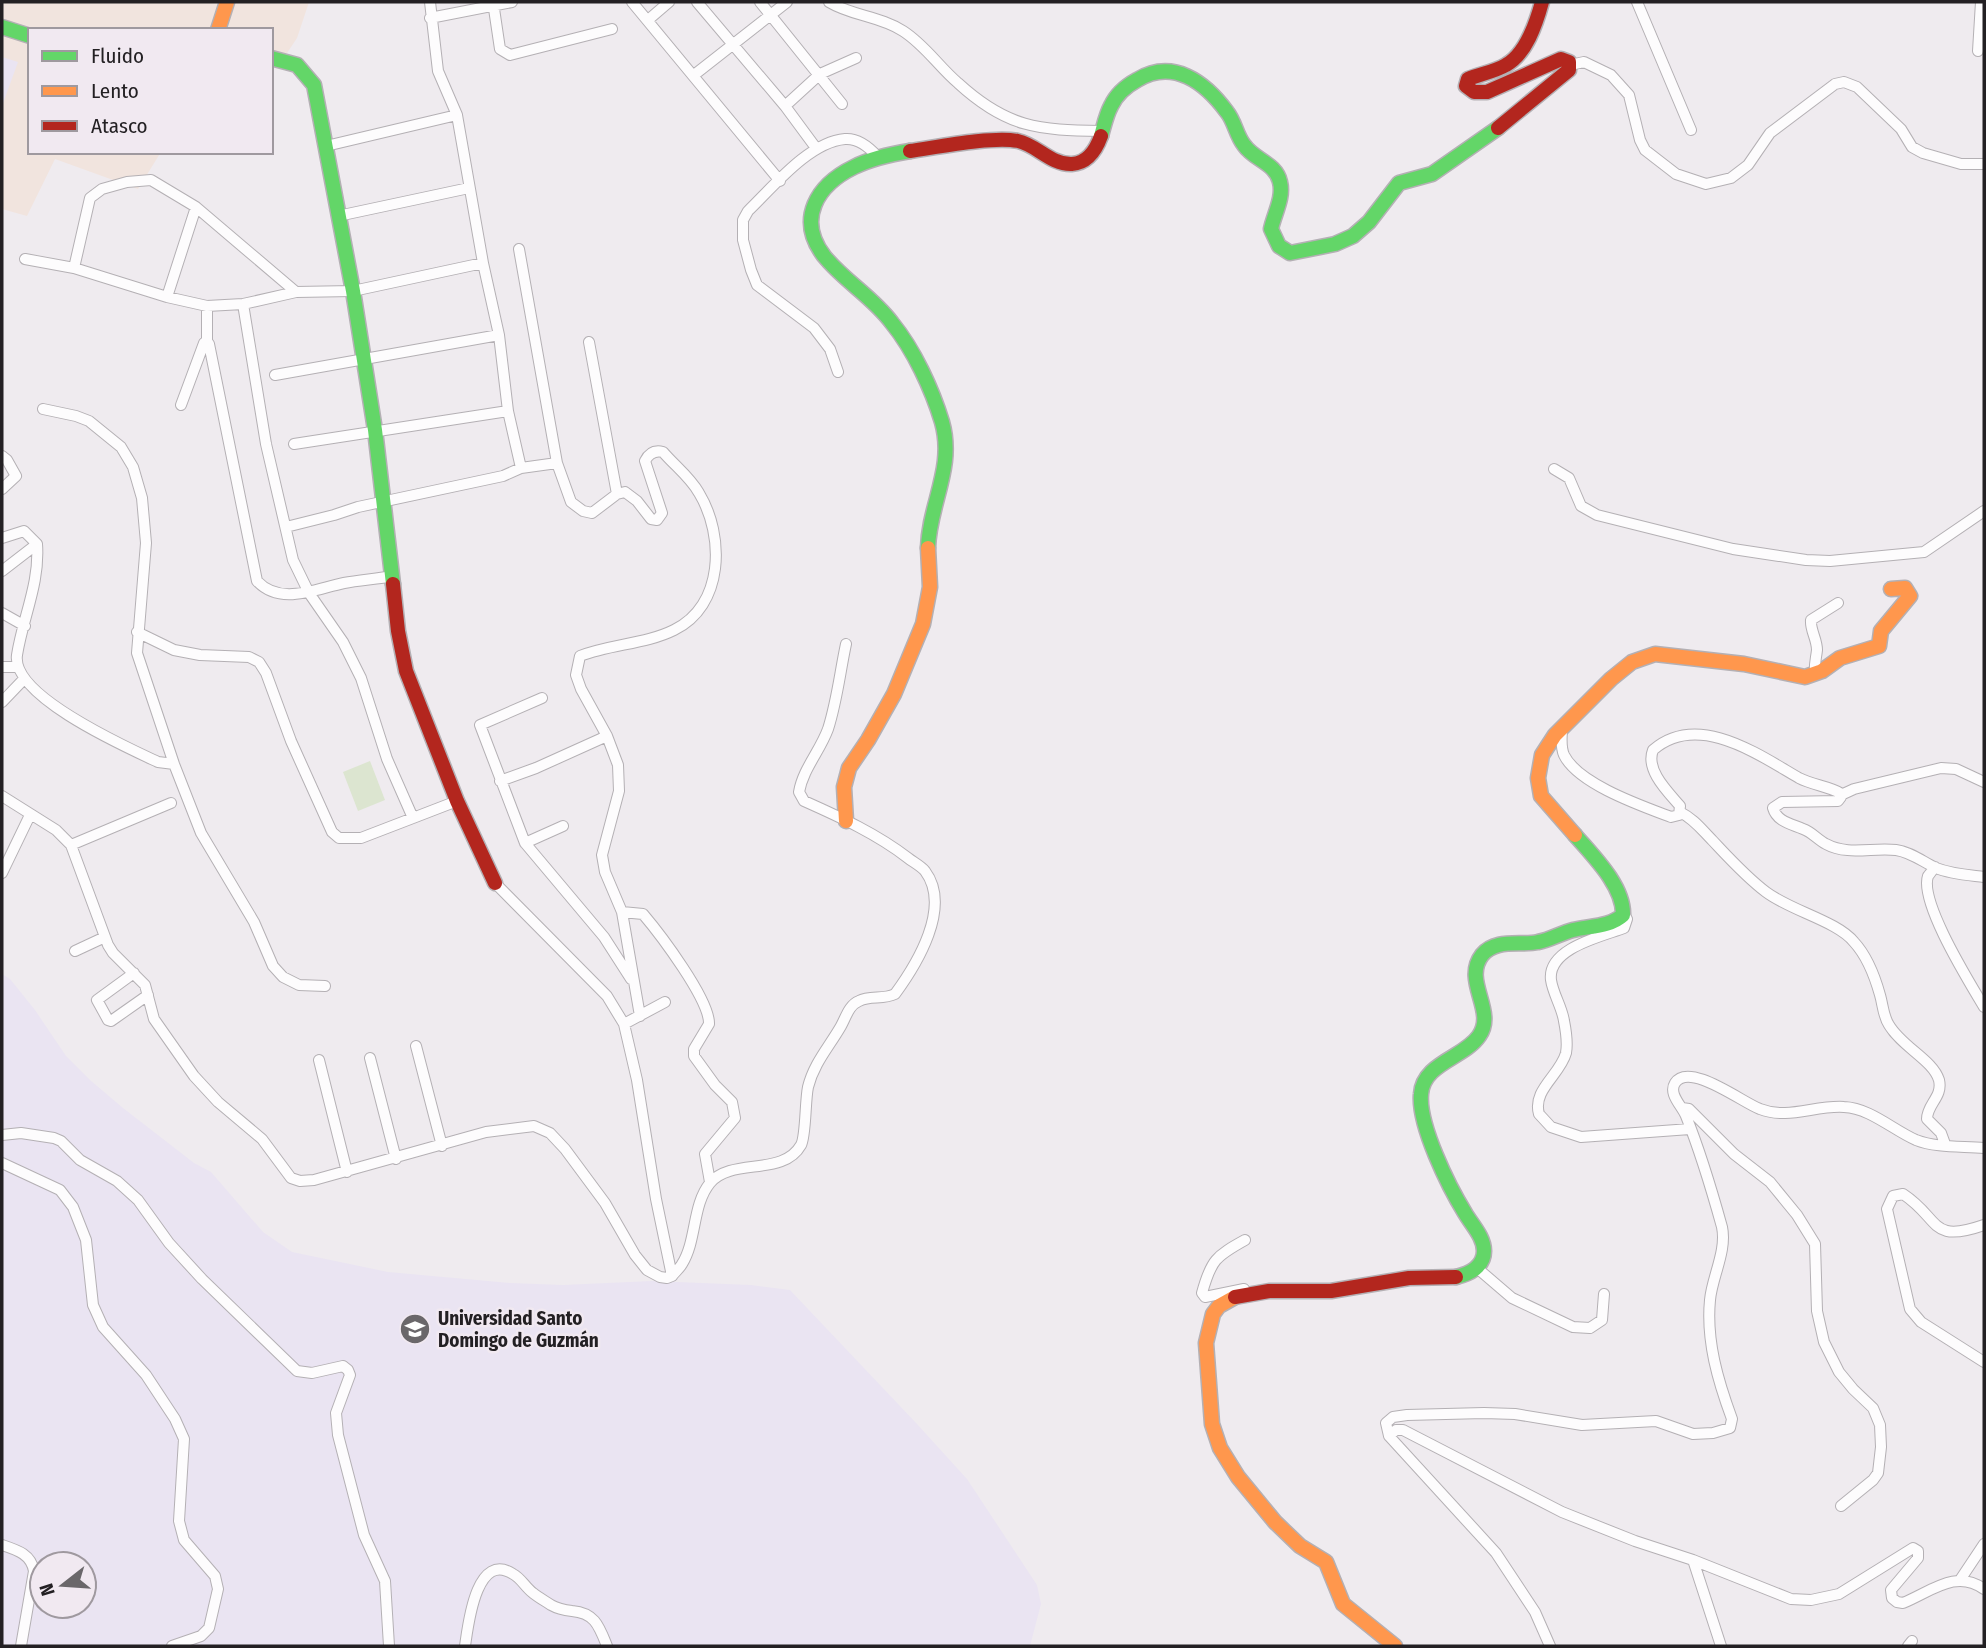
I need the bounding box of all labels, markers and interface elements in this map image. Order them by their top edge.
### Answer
legend [28,28,273,154]
text: Fluido [91,43,144,69]
text: Lento [91,78,139,104]
text: Atasco [91,113,148,139]
place label: Universidad Santo Domingo de Guzmán [438,1307,599,1352]
school or university icon: Universidad Santo Domingo de Guzmán [398,1312,432,1346]
north arrow [28,1550,98,1620]
text: N [35,1581,60,1599]

